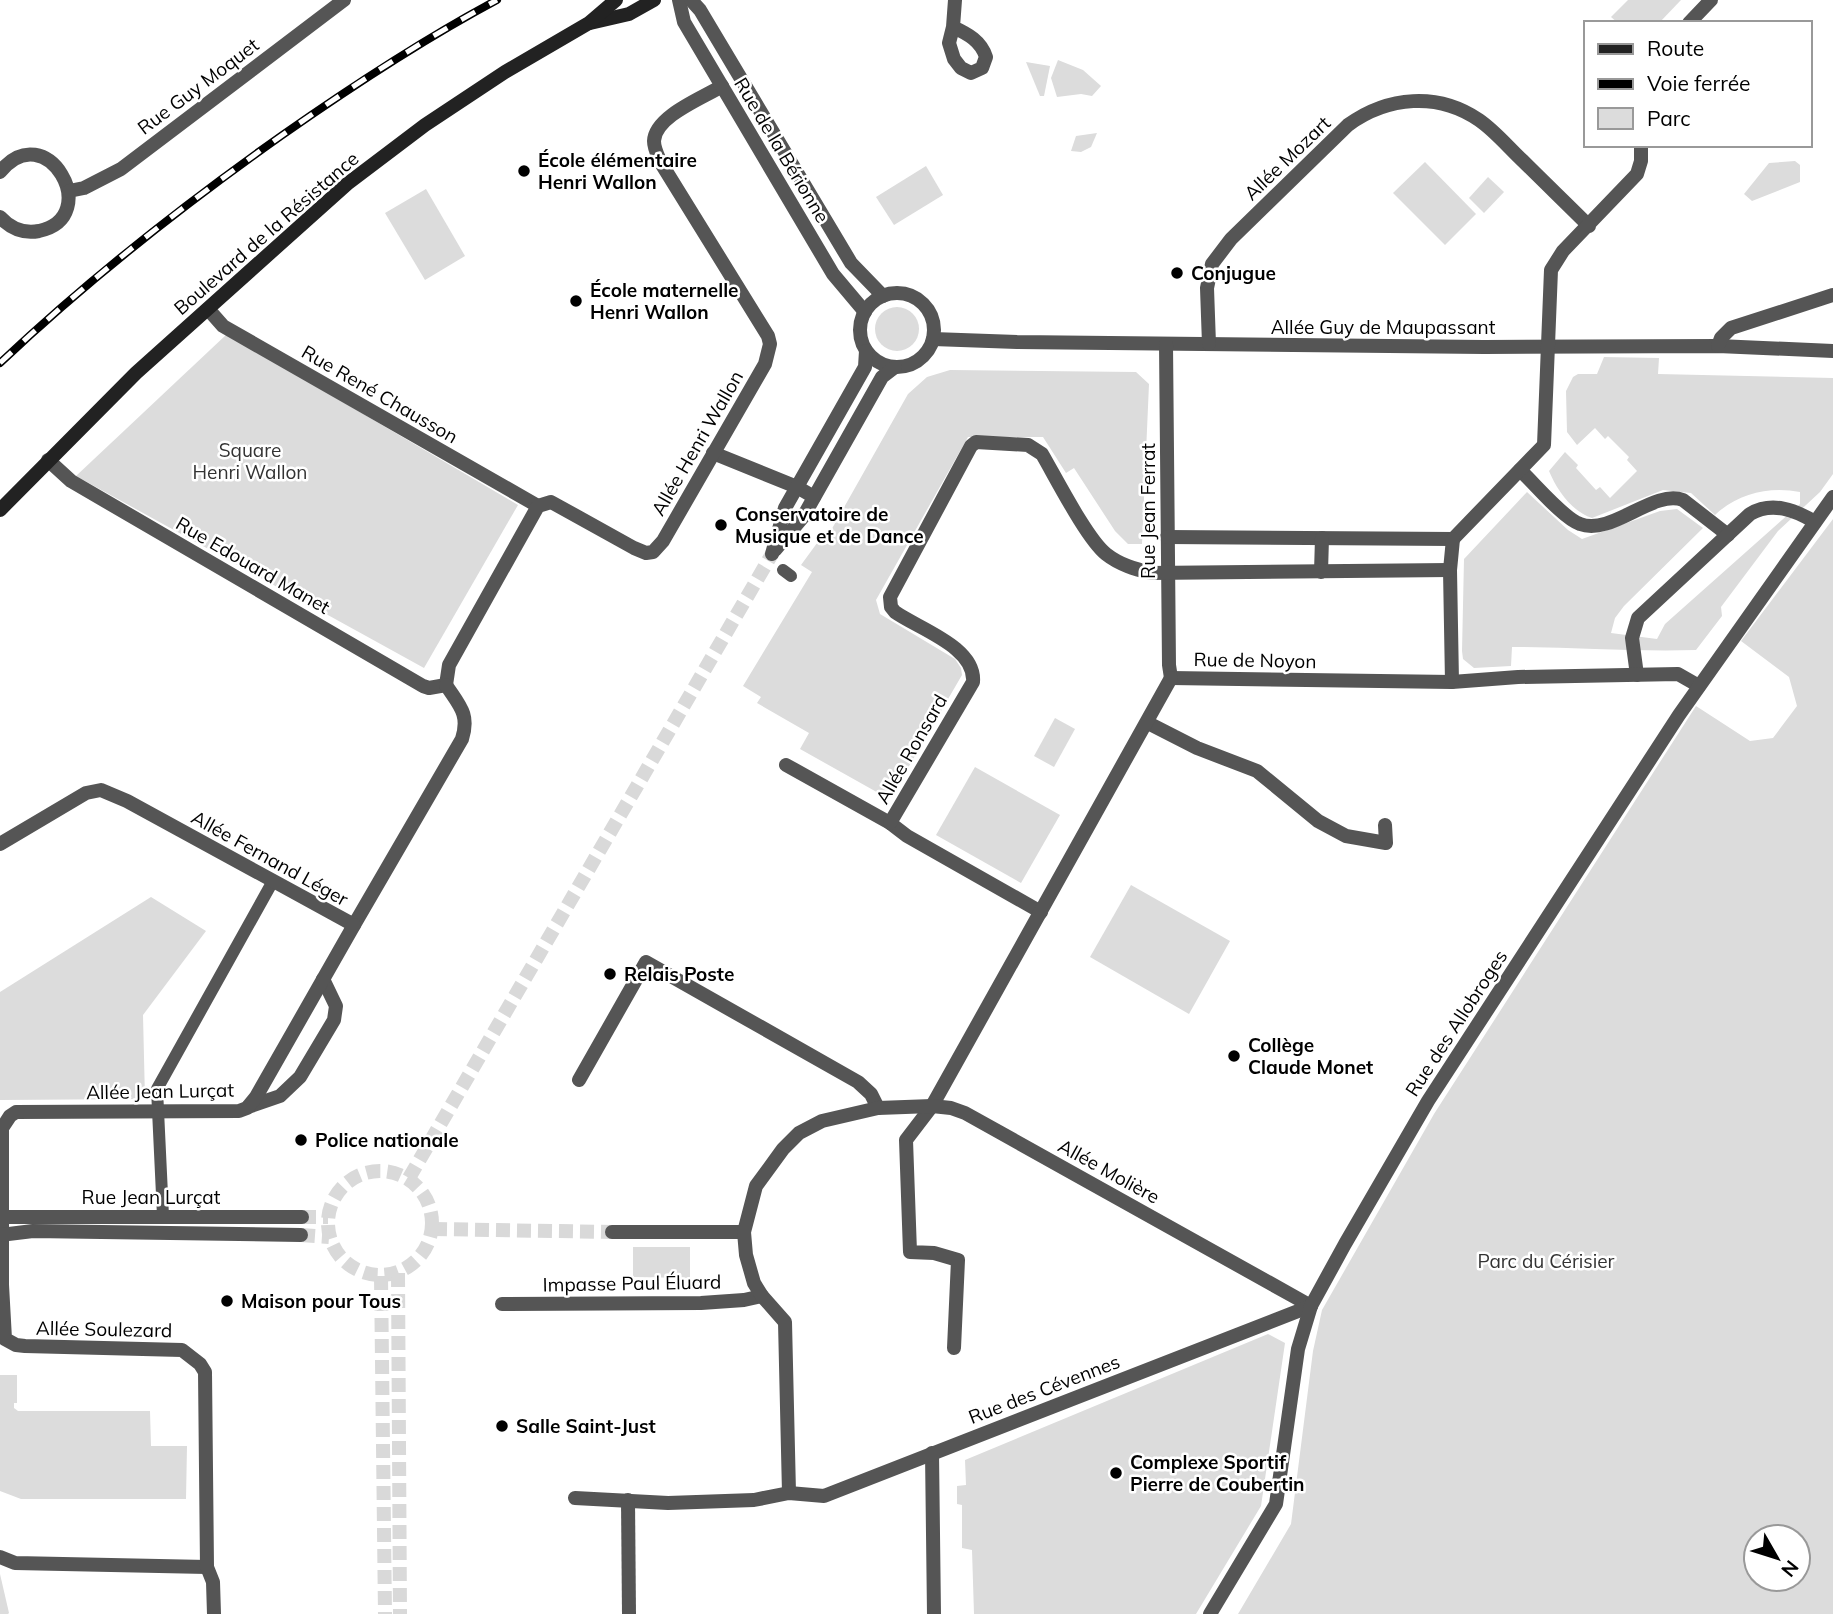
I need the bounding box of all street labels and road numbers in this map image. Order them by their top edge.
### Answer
street label: Rue Guy Moquet [133,32,264,139]
street label: Rue de la Bérionne [729,73,835,227]
street label: Allée Mozart [1239,111,1335,205]
street label: Boulevard de la Résistance [169,146,363,320]
street label: Allée Guy de Maupassant [1271,315,1496,339]
street label: Rue René Chausson [298,339,462,449]
street label: Allée Henri Wallon [646,366,748,520]
street label: Rue Jean Ferrat [1136,443,1160,579]
street label: Rue Edouard Manet [172,511,335,619]
street label: Rue de Noyon [1193,647,1317,673]
street label: Allée Ronsard [870,690,952,808]
street label: Allée Fernand Léger [187,805,353,911]
street label: Rue des Allobroges [1400,945,1512,1101]
street label: Allée Jean Lurçat [86,1078,235,1104]
street label: Allée Molière [1054,1133,1164,1209]
street label: Rue Jean Lurçat [82,1185,221,1209]
street label: Impasse Paul Éluard [543,1269,721,1297]
street label: Allée Soulezard [36,1316,172,1342]
street label: Rue des Cévennes [965,1349,1123,1429]

